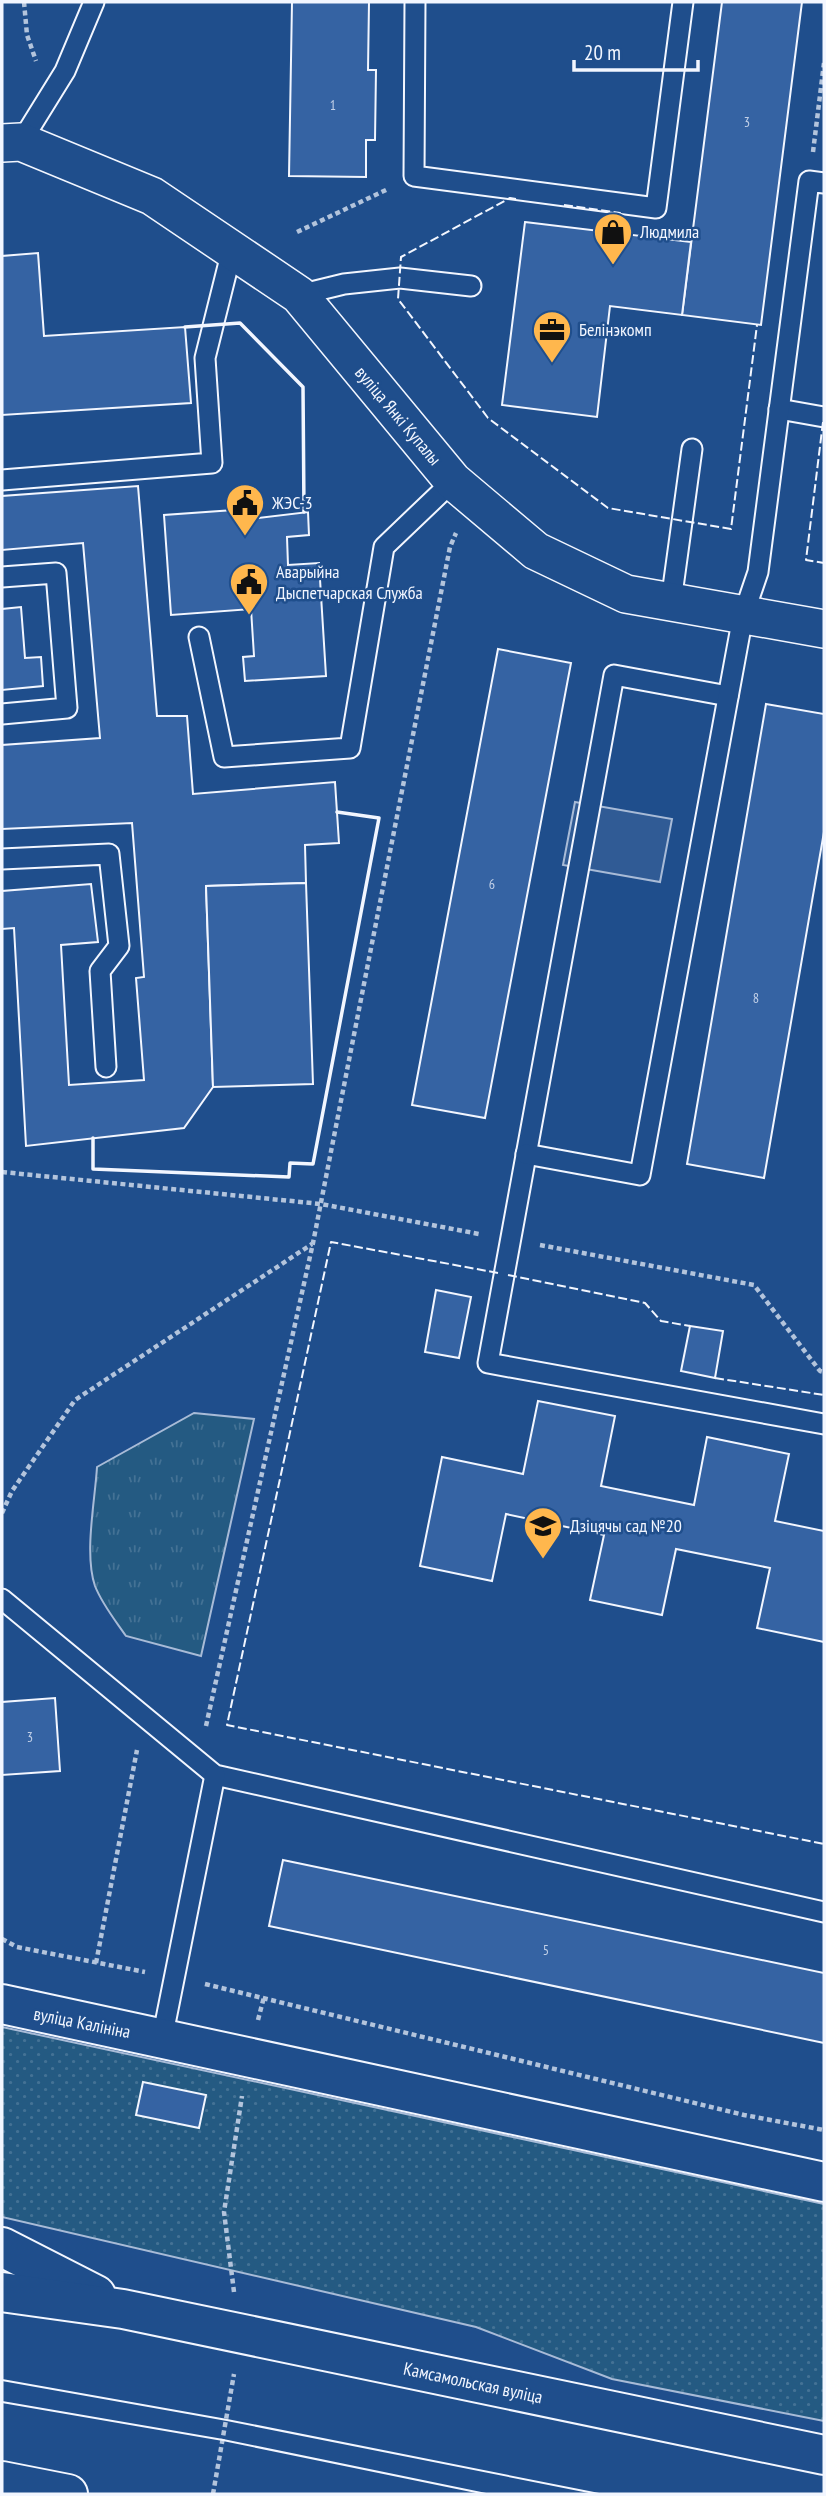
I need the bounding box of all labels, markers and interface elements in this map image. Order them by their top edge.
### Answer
scale bar [574,28,698,72]
text: 20 m [584,39,621,66]
house number: 1 [330,96,336,114]
house number: 3 [744,113,750,131]
shop icon: Людмила [592,211,634,266]
place label: Людмила [639,220,699,243]
office icon: Белінэкомп [531,309,573,364]
place label: Белінэкомп [579,318,652,341]
street label: вуліца Янкі Купалы [350,361,446,470]
public building icon: ЖЭС-3 [224,482,266,537]
place label: ЖЭС-3 [271,491,313,514]
place label: Аварыйна Дыспетчарская Служба [276,560,423,604]
public building icon: Аварыйна Дыспетчарская Служба [228,561,270,616]
house number: 6 [489,875,495,893]
house number: 8 [753,989,759,1007]
school or university icon: Дзіцячы сад №20 [522,1505,564,1560]
place label: Дзіцячы сад №20 [570,1514,682,1537]
house number: 3 [27,1728,33,1746]
house number: 5 [543,1941,549,1959]
street label: вуліца Калініна [32,2002,132,2043]
street label: Камсамольская вуліца [401,2357,545,2408]

